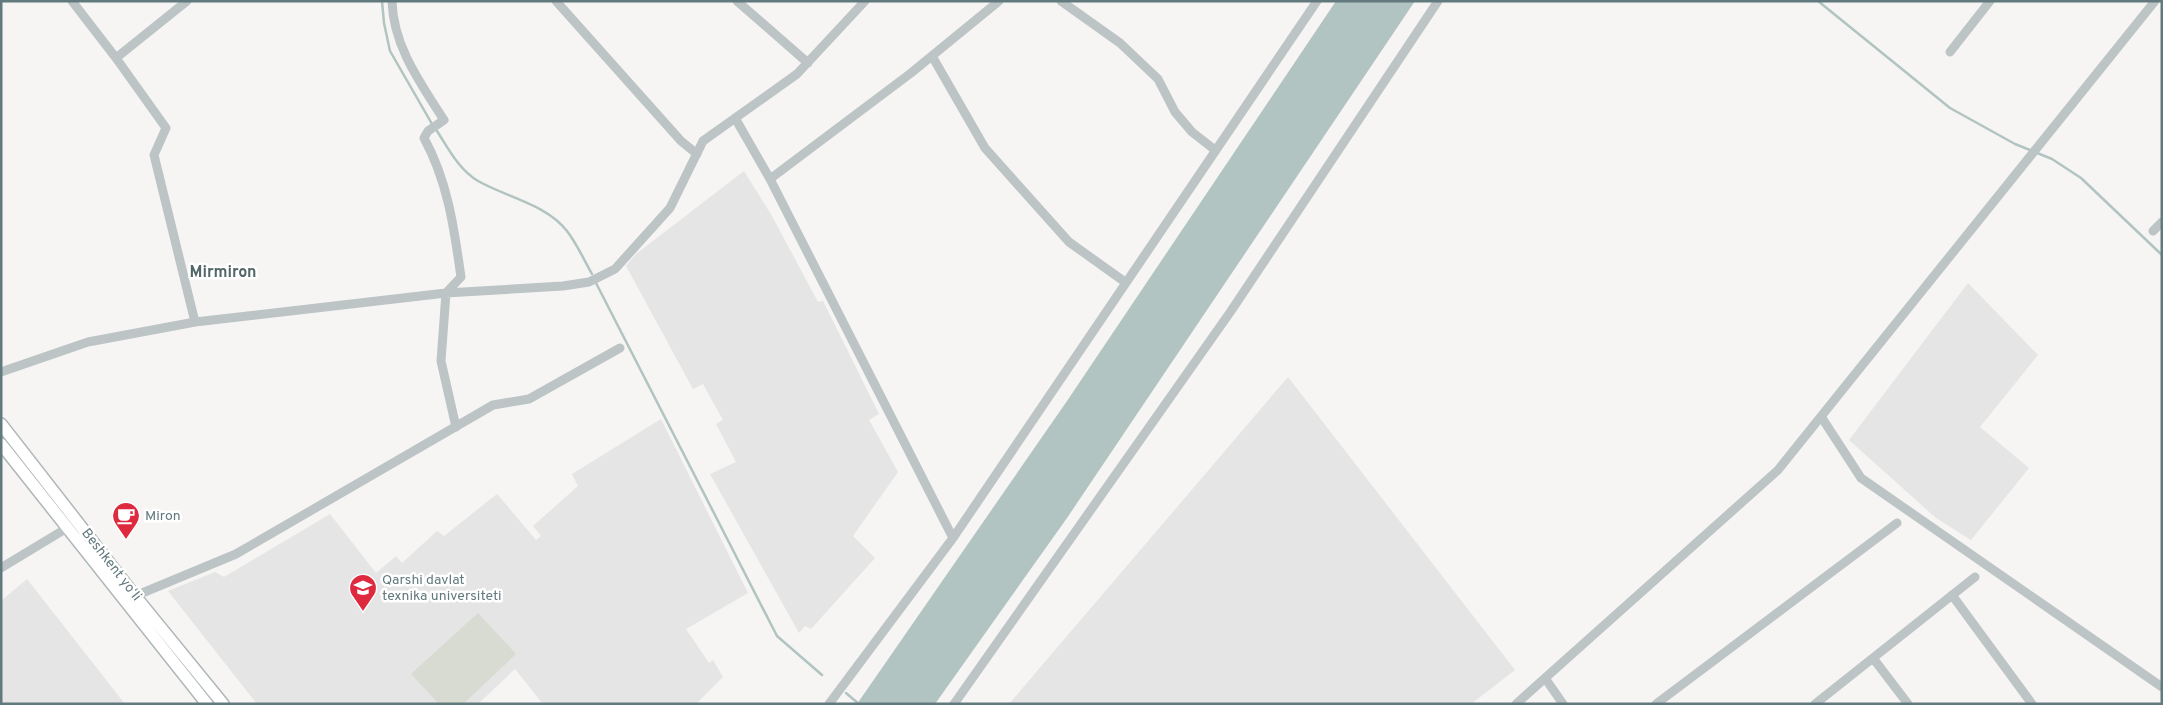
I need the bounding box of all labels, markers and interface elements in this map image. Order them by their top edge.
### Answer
district label: Mirmiron [189,263,257,283]
cafe icon: Miron [111,501,141,540]
place label: Miron [145,508,181,525]
street label: Beshkent yoʻli [77,525,145,605]
place label: Qarshi davlat texnika universiteti [382,572,502,605]
school or university icon: Qarshi davlat texnika universiteti [348,573,378,612]

